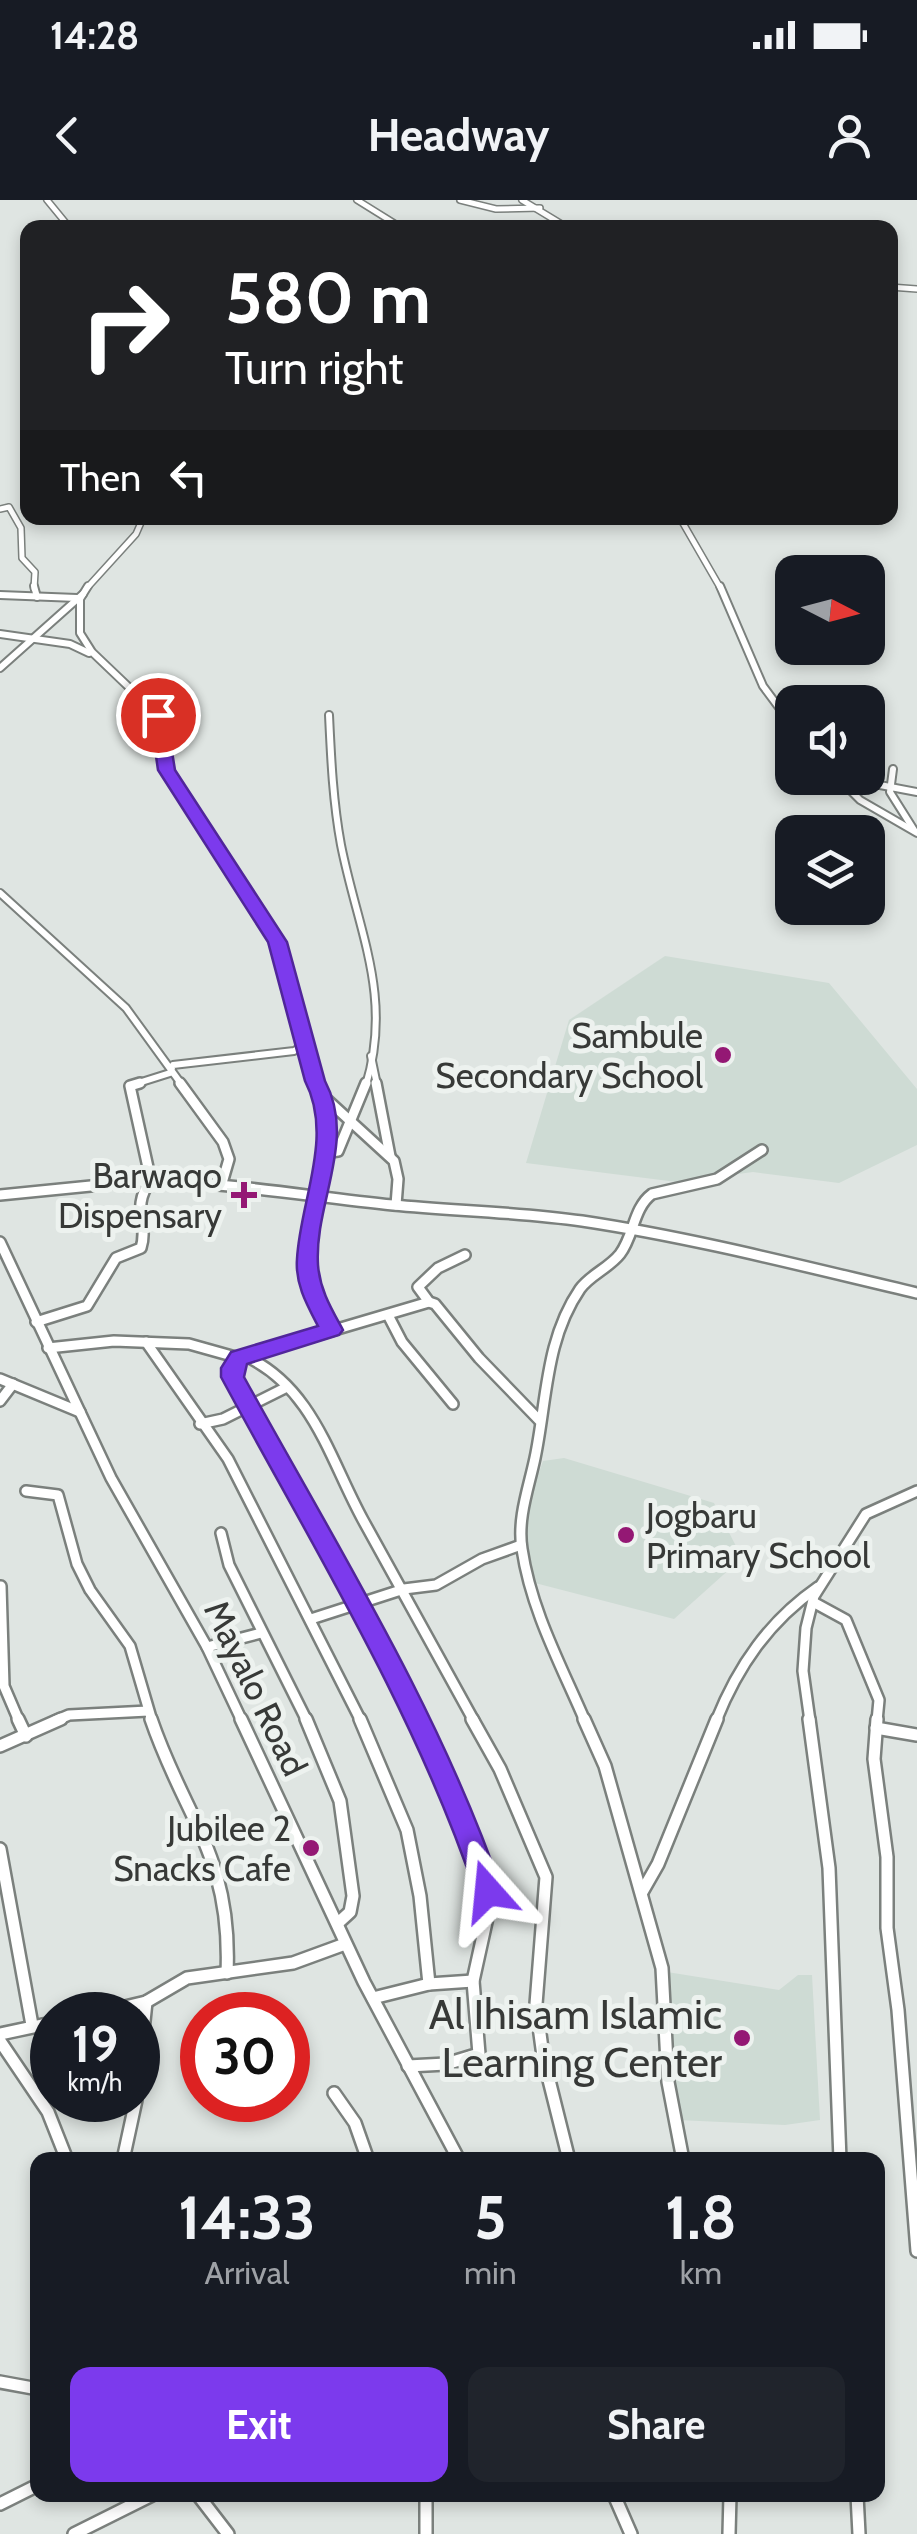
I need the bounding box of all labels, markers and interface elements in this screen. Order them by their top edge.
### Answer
text: 14:28 [50,12,139,59]
icon: back [40,108,95,163]
text: Headway [368,108,549,162]
icon: person [822,108,877,163]
text: 580 m [225,255,431,341]
icon: right [60,260,190,390]
text: Turn right [225,341,404,395]
icon: left [161,450,216,505]
text: Then [60,454,141,501]
north arrow [775,555,885,665]
map controls [775,555,885,925]
pin [116,673,201,758]
button: sound [775,685,885,795]
icon: arrive [131,688,186,743]
button: layers [775,815,885,925]
place label: Sambule Secondary School [435,1014,704,1097]
marker: Sambule Secondary School [712,1044,734,1066]
place label: Barwaqo Dispensary [58,1154,222,1237]
marker: Barwaqo Dispensary [231,1182,257,1208]
place label: Jogbaru Primary School [645,1494,871,1577]
marker: Jogbaru Primary School [615,1524,637,1546]
street label: Mayalo Road [195,1593,317,1783]
place label: Jubilee 2 Snacks Cafe [113,1807,291,1890]
marker: Jubilee 2 Snacks Cafe [300,1837,322,1859]
position arrow [436,1839,540,1943]
place label: Al Ihisam Islamic Learning Center [429,1988,723,2088]
speed limit sign: 30 [180,1992,310,2122]
text: 19 [72,2014,118,2075]
marker: Al Ihisam Islamic Learning Center [731,2027,753,2049]
text: km/h [68,2067,122,2097]
text: 14:33 [178,2181,316,2254]
text: 5 [474,2181,506,2254]
text: 1.8 [665,2181,737,2254]
text: Arrival [204,2253,290,2292]
text: min [464,2253,517,2292]
text: km [680,2253,722,2292]
button: Exit [70,2367,448,2482]
button: Share [468,2367,845,2482]

